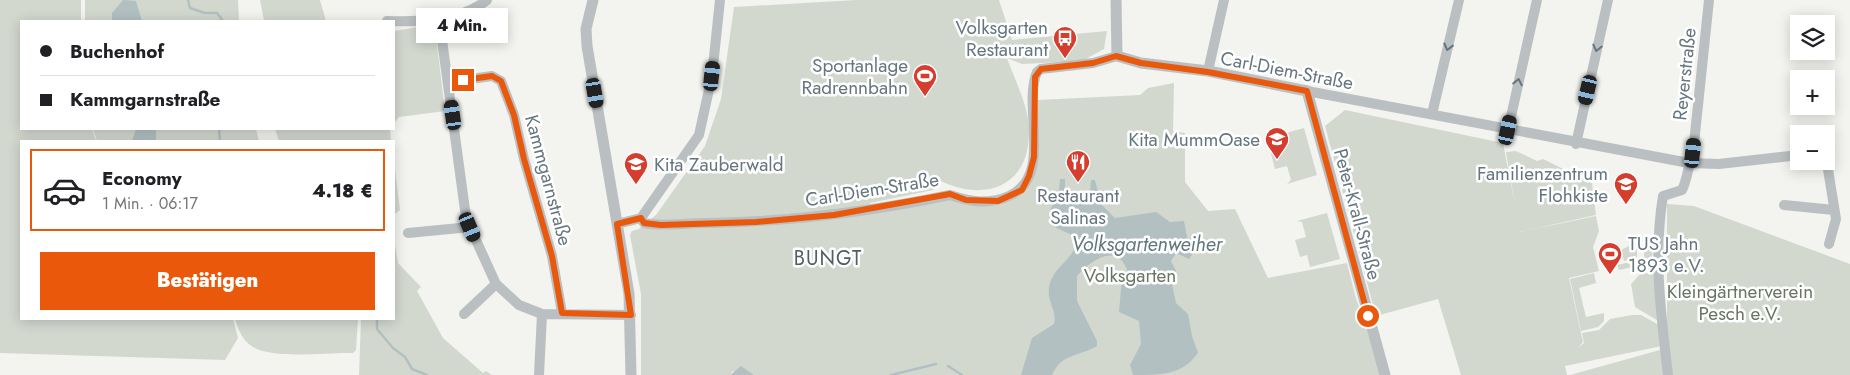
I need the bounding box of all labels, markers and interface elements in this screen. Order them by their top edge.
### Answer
callout: 4 Min. [417,8,509,42]
text: 4 Min. [437,14,487,37]
place label: Volksgarten Restaurant [955,14,1048,63]
map controls [1790,15,1835,170]
button: layers [1790,15,1835,60]
bus stop icon: Volksgarten Restaurant [1052,25,1078,59]
street label: Reyerstraße [1666,26,1703,122]
text: Buchenhof [70,38,164,65]
one-way arrow [1443,43,1454,52]
one-way arrow [1592,43,1603,52]
street label: Carl-Diem-Straße [1218,44,1356,97]
place label: Sportanlage Radrennbahn [802,52,908,101]
car [702,60,721,92]
sports icon: Sportanlage Radrennbahn [912,63,938,97]
route end [452,69,474,91]
button: + [1790,70,1835,115]
car [1577,74,1598,106]
car [585,77,604,109]
one-way arrow [1512,78,1523,87]
text: Kammgarnstraße [70,86,220,113]
car [443,99,462,131]
street label: Kammgarnstraße [518,112,579,249]
car [1497,114,1518,146]
button: − [1790,125,1835,170]
place label: Kita MummOase [1128,126,1260,153]
school or university icon: Kita MummOase [1264,126,1290,160]
car [1683,137,1702,169]
street label: Peter-Krall-Straße [1327,146,1388,283]
restaurant icon: Restaurant Salinas [1065,149,1091,183]
school or university icon: Kita Zauberwald [623,151,649,185]
place label: Kita Zauberwald [654,151,784,178]
place label: Familienzentrum Flohkiste [1477,160,1608,209]
text: Economy [102,165,182,192]
street label: Carl-Diem-Straße [803,166,941,213]
icon: car [42,168,87,213]
school or university icon: Familienzentrum Flohkiste [1613,171,1639,205]
text: 4.18 € [312,177,373,204]
place label: Restaurant Salinas [1037,182,1119,231]
text: 1 Min. · 06:17 [102,192,198,215]
car [457,210,482,244]
water label: Volksgartenweiher [1072,230,1224,259]
place label: TUS Jahn 1893 e.V. [1628,230,1705,279]
sports icon: TUS Jahn 1893 e.V. [1597,241,1623,275]
district label: BUNGT [794,244,862,273]
button: Bestätigen [40,252,375,310]
park label: Volksgarten [1084,262,1176,289]
park label: Kleingärtnerverein Pesch e.V. [1667,278,1813,327]
route start [1357,305,1379,327]

